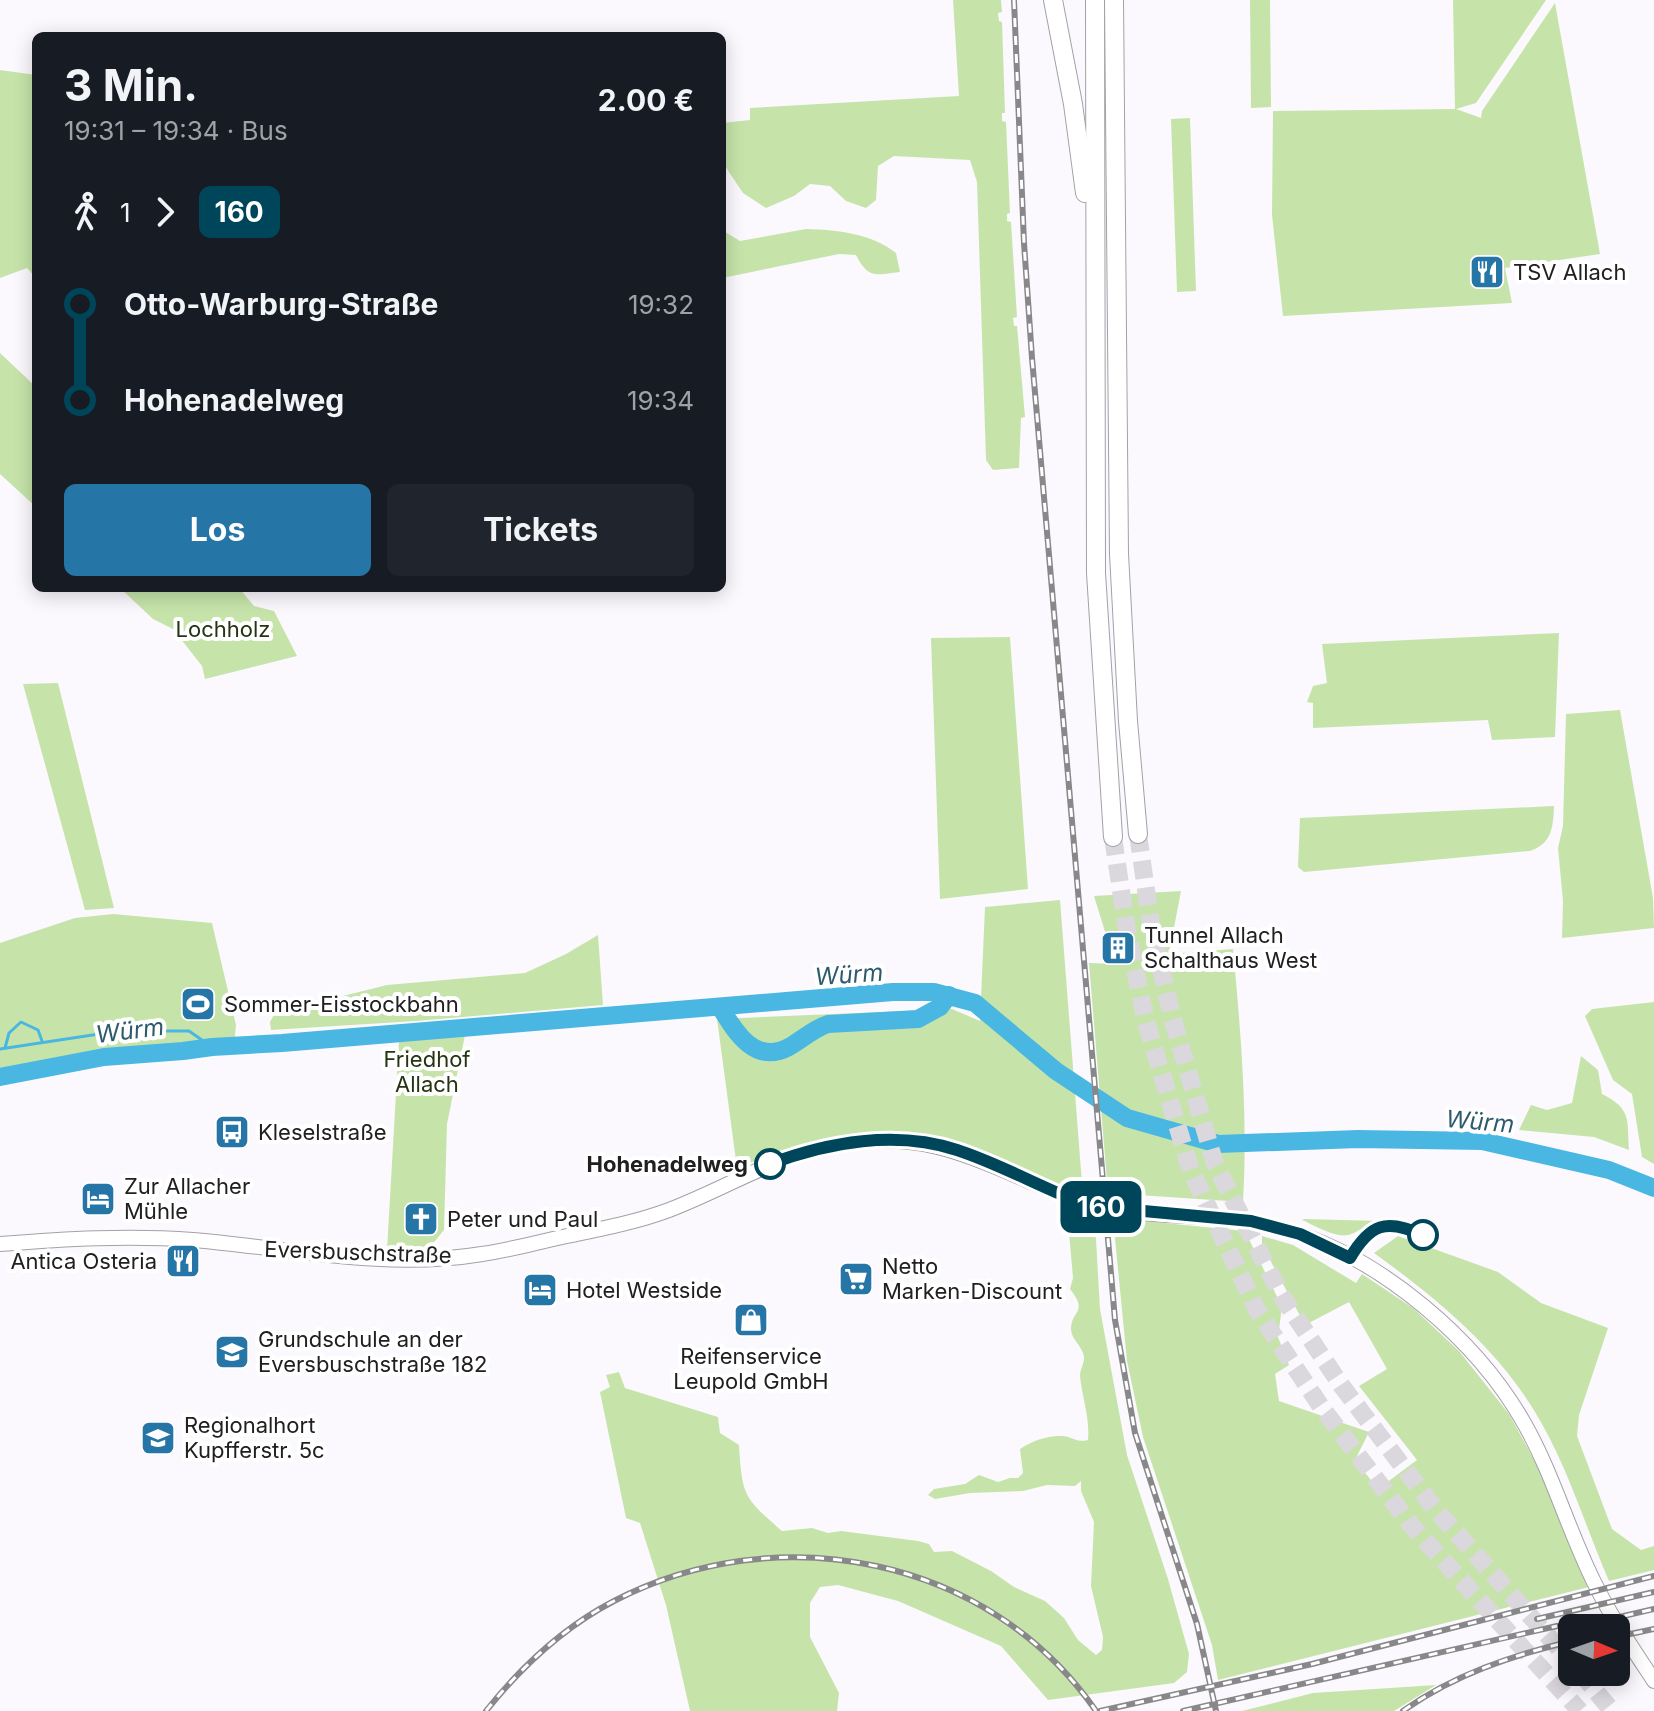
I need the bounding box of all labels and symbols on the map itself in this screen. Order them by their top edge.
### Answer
restaurant icon: TSV Allach [1468,253,1506,291]
place label: TSV Allach [1513,259,1626,285]
park label: Lochholz [176,616,270,642]
place label: Tunnel Allach Schalthaus West [1144,922,1317,973]
building icon: Tunnel Allach Schalthaus West [1099,929,1137,967]
water label: Würm [814,958,884,991]
sports icon: Sommer-Eisstockbahn [179,985,217,1023]
place label: Sommer-Eisstockbahn [224,991,459,1017]
water label: Würm [94,1012,166,1049]
park label: Friedhof Allach [384,1046,470,1097]
water label: Würm [1445,1104,1515,1139]
bus stop icon: Kleselstraße [213,1113,251,1151]
place label: Kleselstraße [258,1119,387,1145]
marker: Hohenadelweg [755,1149,785,1179]
place label: Hohenadelweg [586,1151,748,1177]
place label: Zur Allacher Mühle [124,1173,250,1224]
hotel icon: Zur Allacher Mühle [79,1180,117,1218]
line badge: 160 [1055,1181,1147,1233]
church icon: Peter und Paul [402,1200,440,1238]
place label: Peter und Paul [447,1206,598,1232]
unlabelled marker [1408,1220,1438,1250]
street label: Eversbuschstraße [264,1236,452,1268]
restaurant icon: Antica Osteria [164,1242,202,1280]
place label: Antica Osteria [10,1248,157,1274]
place label: Netto Marken-Discount [882,1253,1062,1304]
supermarket icon: Netto Marken-Discount [837,1260,875,1298]
hotel icon: Hotel Westside [521,1271,559,1309]
place label: Hotel Westside [566,1277,722,1303]
shop icon: Reifenservice Leupold GmbH [732,1301,770,1339]
place label: Grundschule an der Eversbuschstraße 182 [258,1326,488,1377]
school or university icon: Grundschule an der Eversbuschstraße 182 [213,1333,251,1371]
place label: Reifenservice Leupold GmbH [673,1343,829,1394]
place label: Regionalhort Kupfferstr. 5c [184,1412,325,1463]
school or university icon: Regionalhort Kupfferstr. 5c [139,1419,177,1457]
north arrow [1558,1614,1630,1686]

